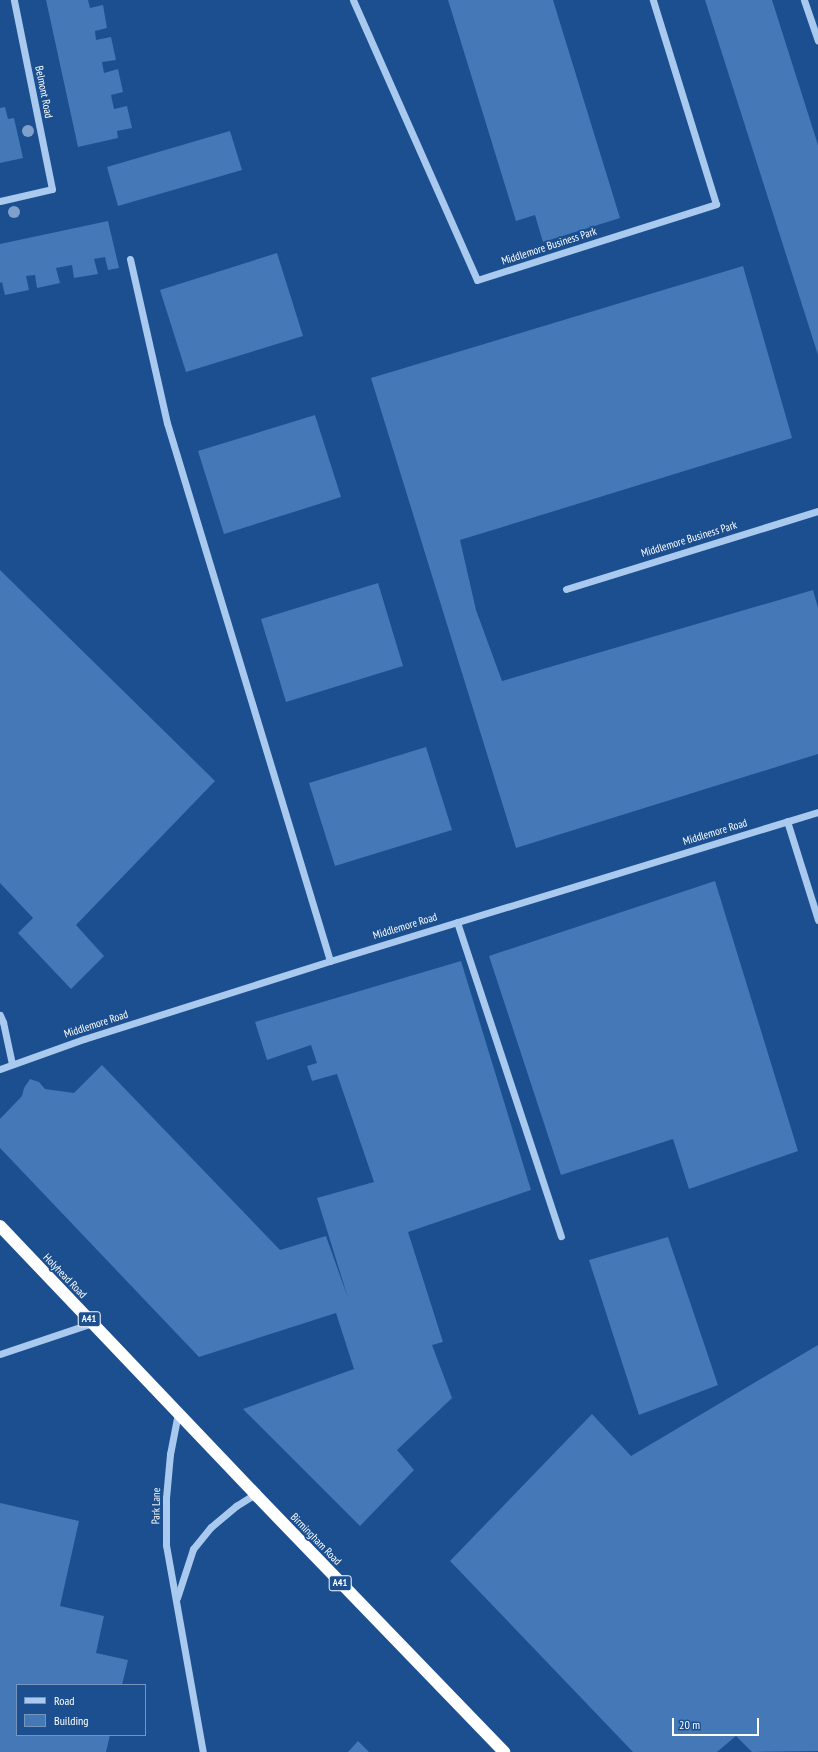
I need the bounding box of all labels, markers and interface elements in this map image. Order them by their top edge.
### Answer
street label: Belmont Road [32,65,56,119]
street label: Middlemore Business Park [500,224,598,268]
street label: Middlemore Business Park [640,518,738,560]
street label: Middlemore Road [681,816,749,848]
street label: Middlemore Road [371,910,439,942]
street label: Middlemore Road [62,1007,130,1041]
street label: Holyhead Road [40,1251,90,1301]
road number: A41 [77,1311,101,1327]
street label: Park Lane [149,1487,163,1525]
street label: Birmingham Road [288,1510,344,1568]
road number: A41 [328,1575,352,1591]
legend [16,1684,146,1736]
text: Road [54,1693,74,1708]
scale bar [674,1710,761,1736]
text: Building [54,1713,89,1728]
text: 20 m [679,1717,700,1732]

